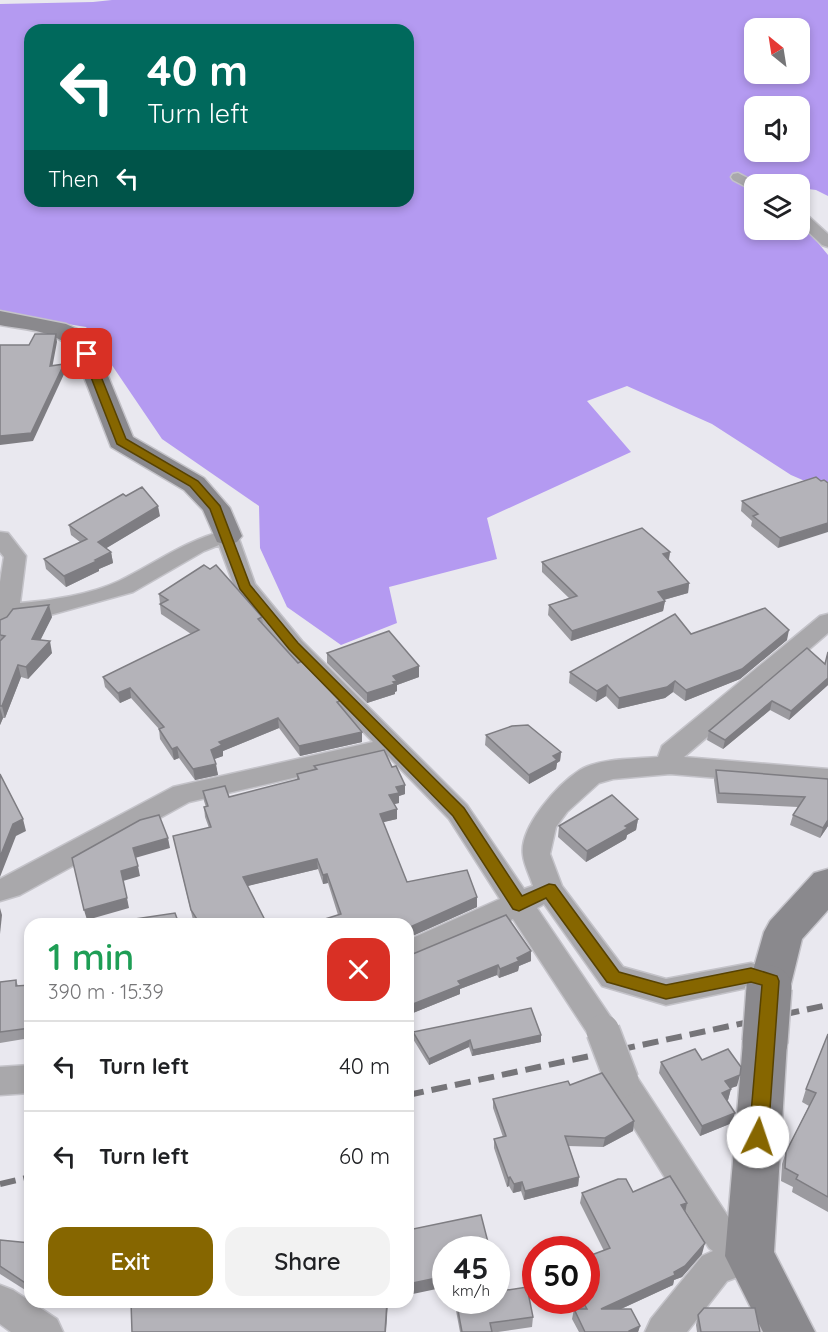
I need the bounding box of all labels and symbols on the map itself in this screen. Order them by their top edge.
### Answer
north arrow [744,18,810,84]
pin [61,328,112,379]
position arrow [726,1105,790,1169]
speed limit sign: 50 [522,1236,600,1314]

